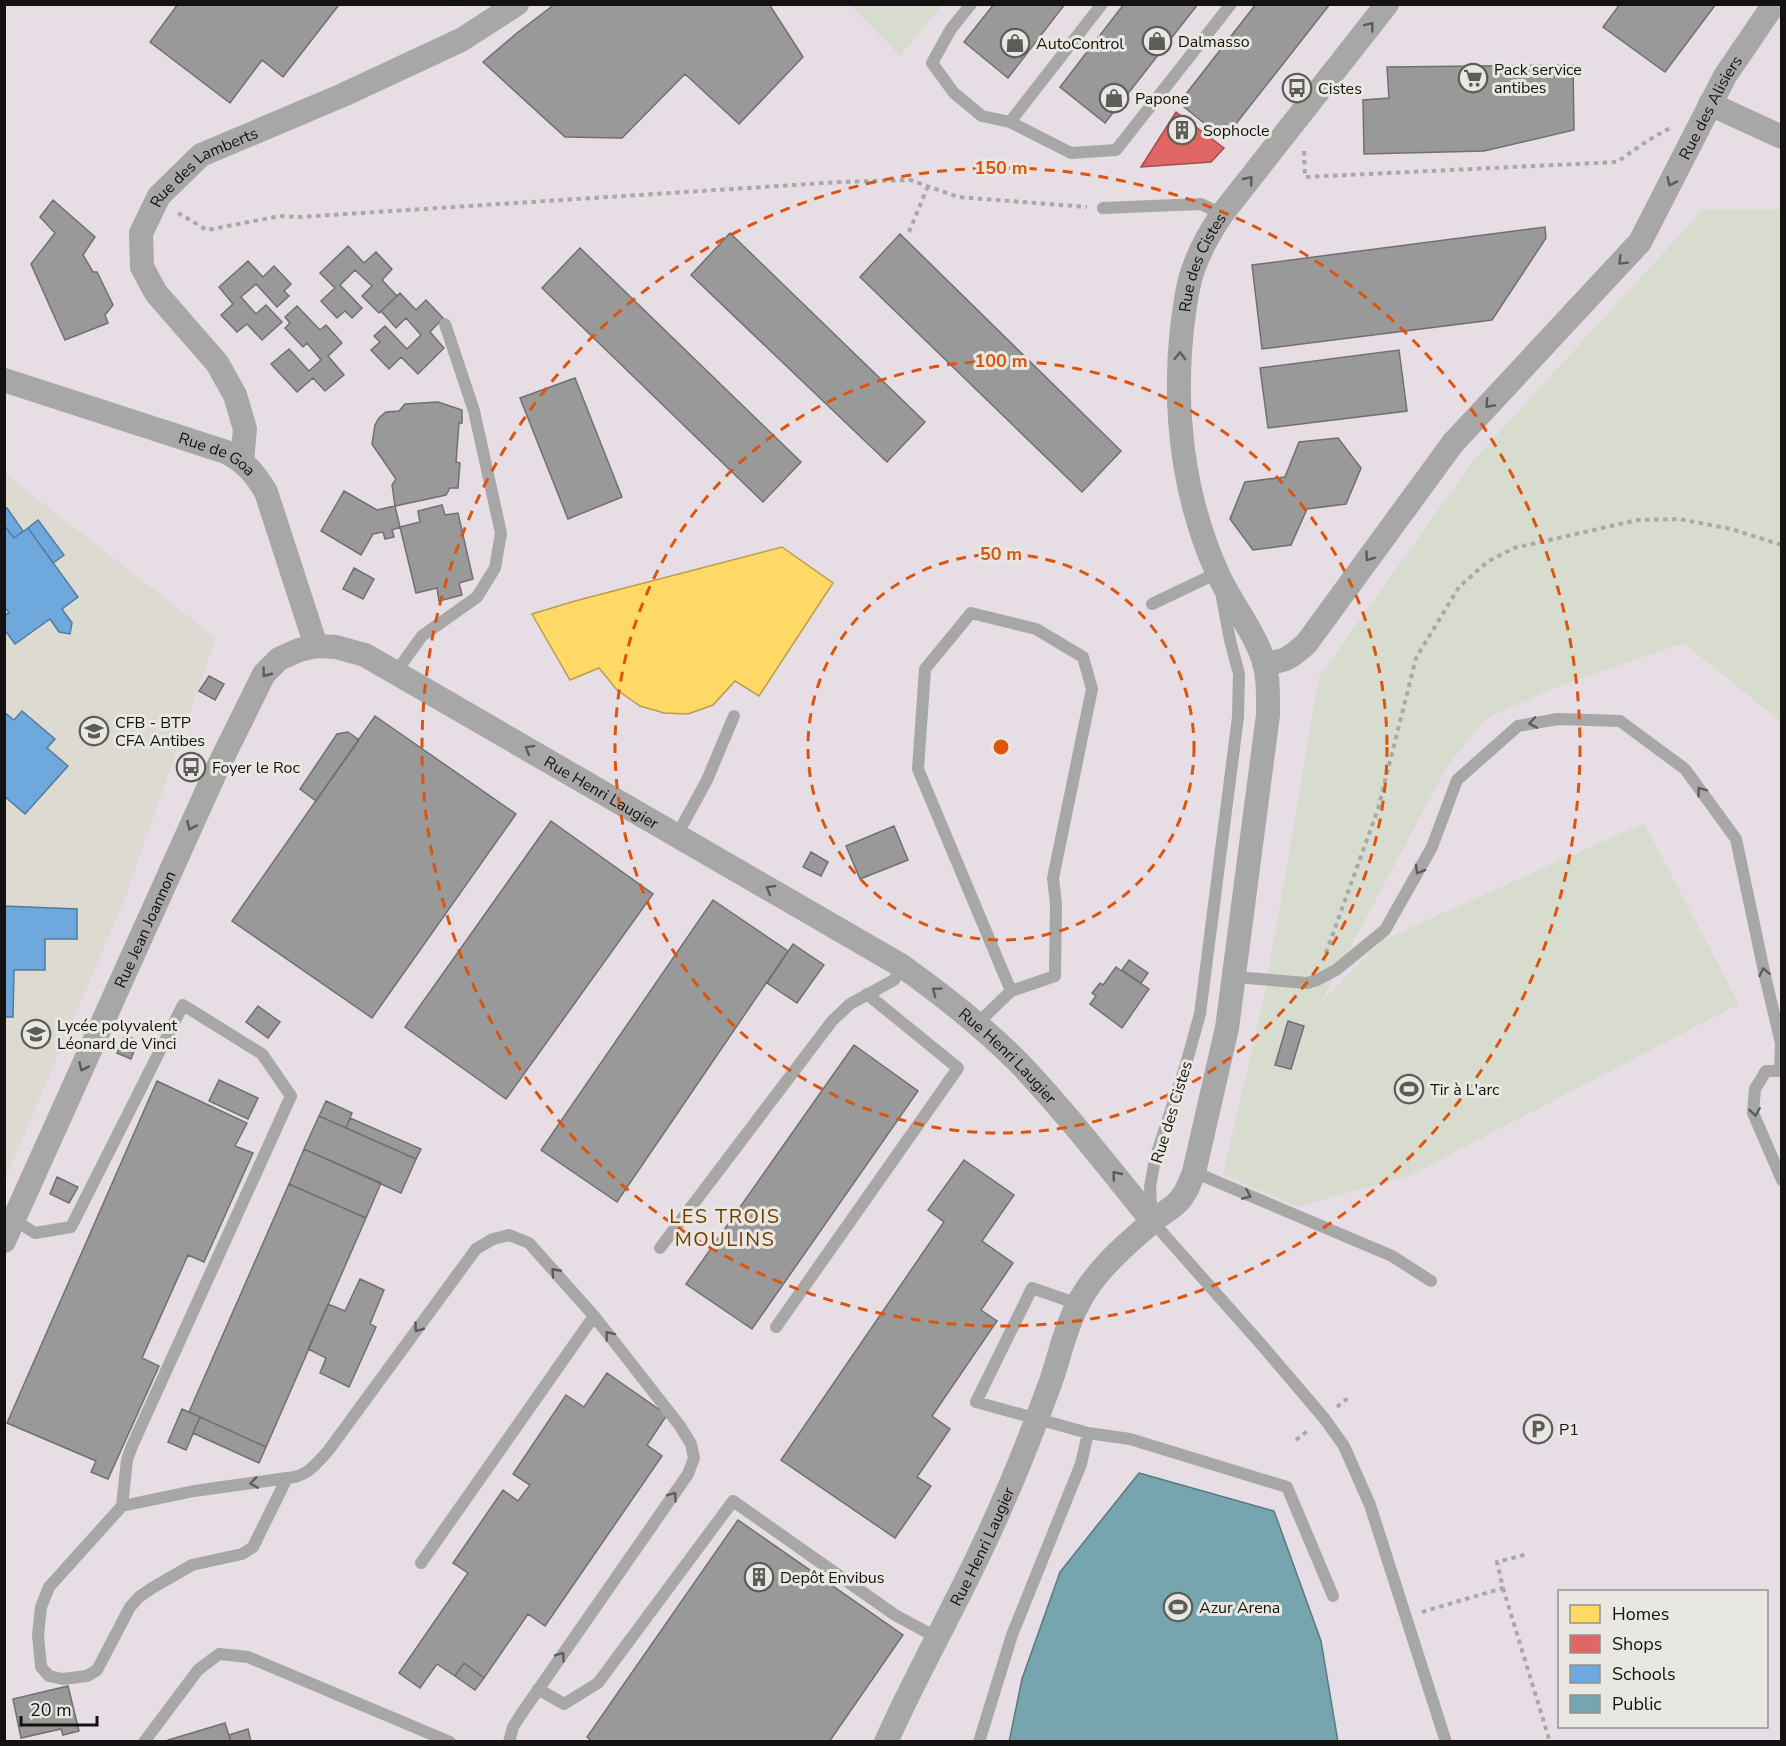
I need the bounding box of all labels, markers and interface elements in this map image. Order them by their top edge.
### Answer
one-way arrow [1362,22,1373,33]
shop icon: Dalmasso [1141,25,1173,57]
shop icon: AutoControl [999,27,1031,59]
place label: Dalmasso [1178,31,1250,53]
place label: AutoControl [1036,33,1124,55]
street label: Rue des Alisiers [1674,51,1748,164]
place label: Pack service antibes [1494,59,1582,99]
supermarket icon: Pack service antibes [1457,62,1489,94]
bus stop icon: Cistes [1281,72,1313,104]
place label: Cistes [1318,78,1362,100]
shop icon: Papone [1098,82,1130,114]
place label: Papone [1135,88,1189,110]
building icon: Sophocle [1166,114,1198,146]
place label: Sophocle [1203,120,1270,142]
street label: Rue des Lamberts [145,122,261,211]
text: 150 m [974,156,1028,180]
one-way arrow [1242,175,1253,186]
one-way arrow [1666,175,1678,186]
street label: Rue des Cistes [1174,209,1232,314]
one-way arrow [1618,254,1629,265]
text: 100 m [974,349,1028,373]
one-way arrow [1174,352,1186,361]
one-way arrow [1485,397,1496,407]
street label: Rue de Goa [176,427,260,481]
text: 50 m [980,542,1022,566]
one-way arrow [1365,551,1376,562]
one-way arrow [263,666,274,677]
place label: CFB - BTP CFA Antibes [115,712,205,752]
school or university icon: CFB - BTP CFA Antibes [78,715,110,747]
one-way arrow [1529,716,1539,729]
centre of rings [991,737,1011,757]
one-way arrow [525,745,535,756]
bus stop icon: Foyer le Roc [175,751,207,783]
street label: Rue Henri Laugier [540,751,663,835]
place label: Foyer le Roc [212,757,300,779]
one-way arrow [1697,787,1708,798]
one-way arrow [186,820,198,831]
one-way arrow [1415,864,1426,874]
street label: Rue Jean Joannon [109,867,182,992]
one-way arrow [766,885,776,896]
one-way arrow [1758,967,1771,977]
one-way arrow [932,987,943,998]
street label: Rue Henri Laugier [954,1003,1061,1109]
place label: Lycée polyvalent Léonard de Vinci [57,1015,178,1055]
school or university icon: Lycée polyvalent Léonard de Vinci [20,1018,52,1050]
street label: Rue des Cistes [1146,1058,1198,1166]
one-way arrow [78,1061,90,1072]
sports icon: Tir à L'arc [1393,1073,1425,1105]
place label: Tir à L'arc [1430,1079,1500,1101]
one-way arrow [1749,1107,1761,1117]
one-way arrow [1112,1171,1123,1182]
one-way arrow [1241,1188,1252,1200]
district label: LES TROIS MOULINS [669,1203,781,1253]
one-way arrow [551,1268,562,1279]
one-way arrow [414,1322,425,1333]
one-way arrow [606,1331,617,1342]
parking icon: P1 [1522,1413,1554,1445]
place label: P1 [1559,1419,1579,1441]
one-way arrow [249,1476,258,1488]
street label: Rue Henri Laugier [945,1484,1020,1610]
one-way arrow [666,1492,677,1503]
building icon: Depôt Envibus [743,1561,775,1593]
place label: Depôt Envibus [780,1567,885,1589]
legend [1558,1590,1768,1728]
sports icon: Azur Arena [1162,1591,1194,1623]
place label: Azur Arena [1199,1597,1280,1619]
text: Homes [1612,1602,1669,1626]
text: Shops [1612,1632,1662,1656]
one-way arrow [554,1652,565,1663]
text: Schools [1612,1662,1676,1686]
scale bar [21,1689,98,1727]
text: Public [1612,1692,1662,1716]
text: 20 m [30,1698,72,1722]

